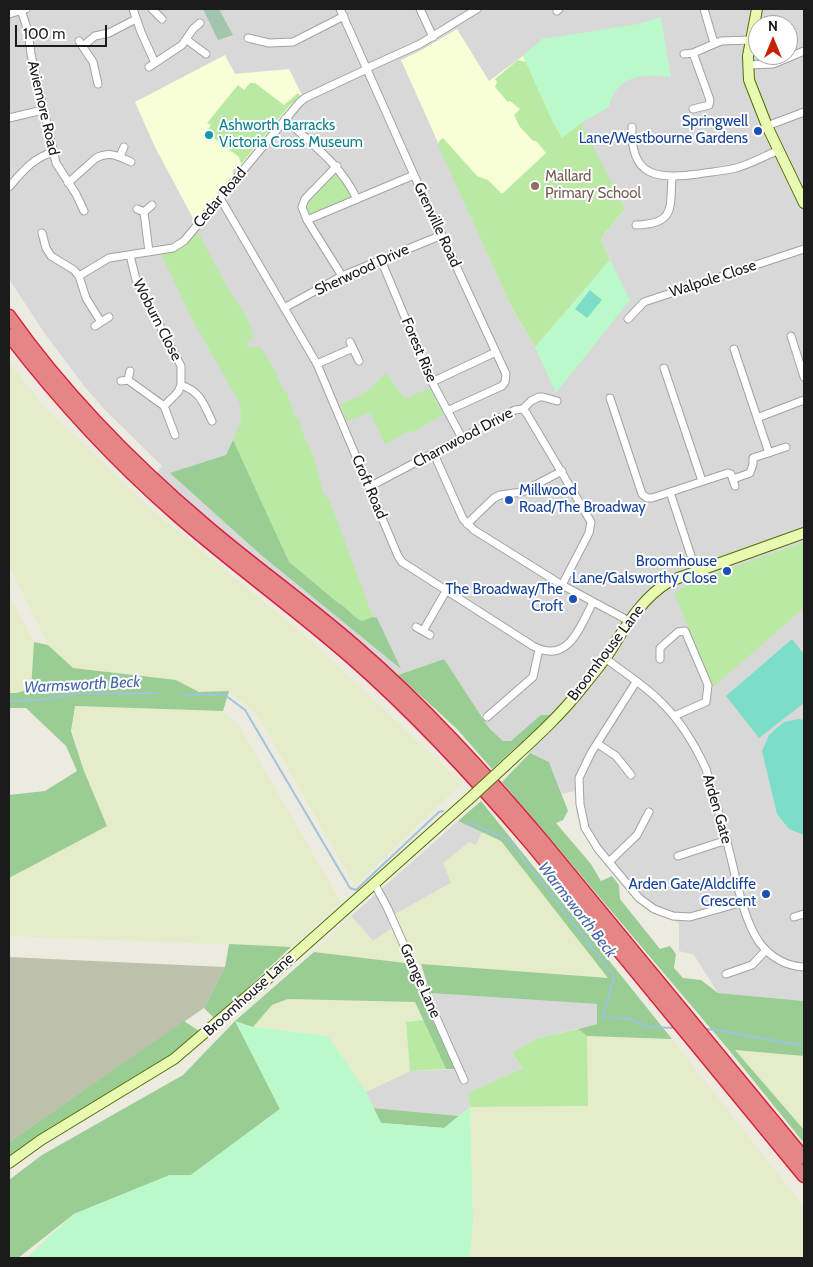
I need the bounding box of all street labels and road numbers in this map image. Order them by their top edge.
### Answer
street label: Aviemore Road [23,59,63,157]
street label: Cedar Road [190,164,250,232]
street label: Grenville Road [409,180,465,270]
street label: Sherwood Drive [312,240,412,300]
street label: Walpole Close [667,256,759,302]
street label: Woburn Close [129,276,185,364]
street label: Forest Rise [397,315,441,385]
street label: Charnwood Drive [410,404,516,472]
street label: Croft Road [347,452,391,522]
street label: Broomhouse Lane [564,602,648,704]
street label: Arden Gate [699,772,735,846]
street label: Grange Lane [396,941,444,1021]
street label: Broomhouse Lane [200,950,298,1040]

